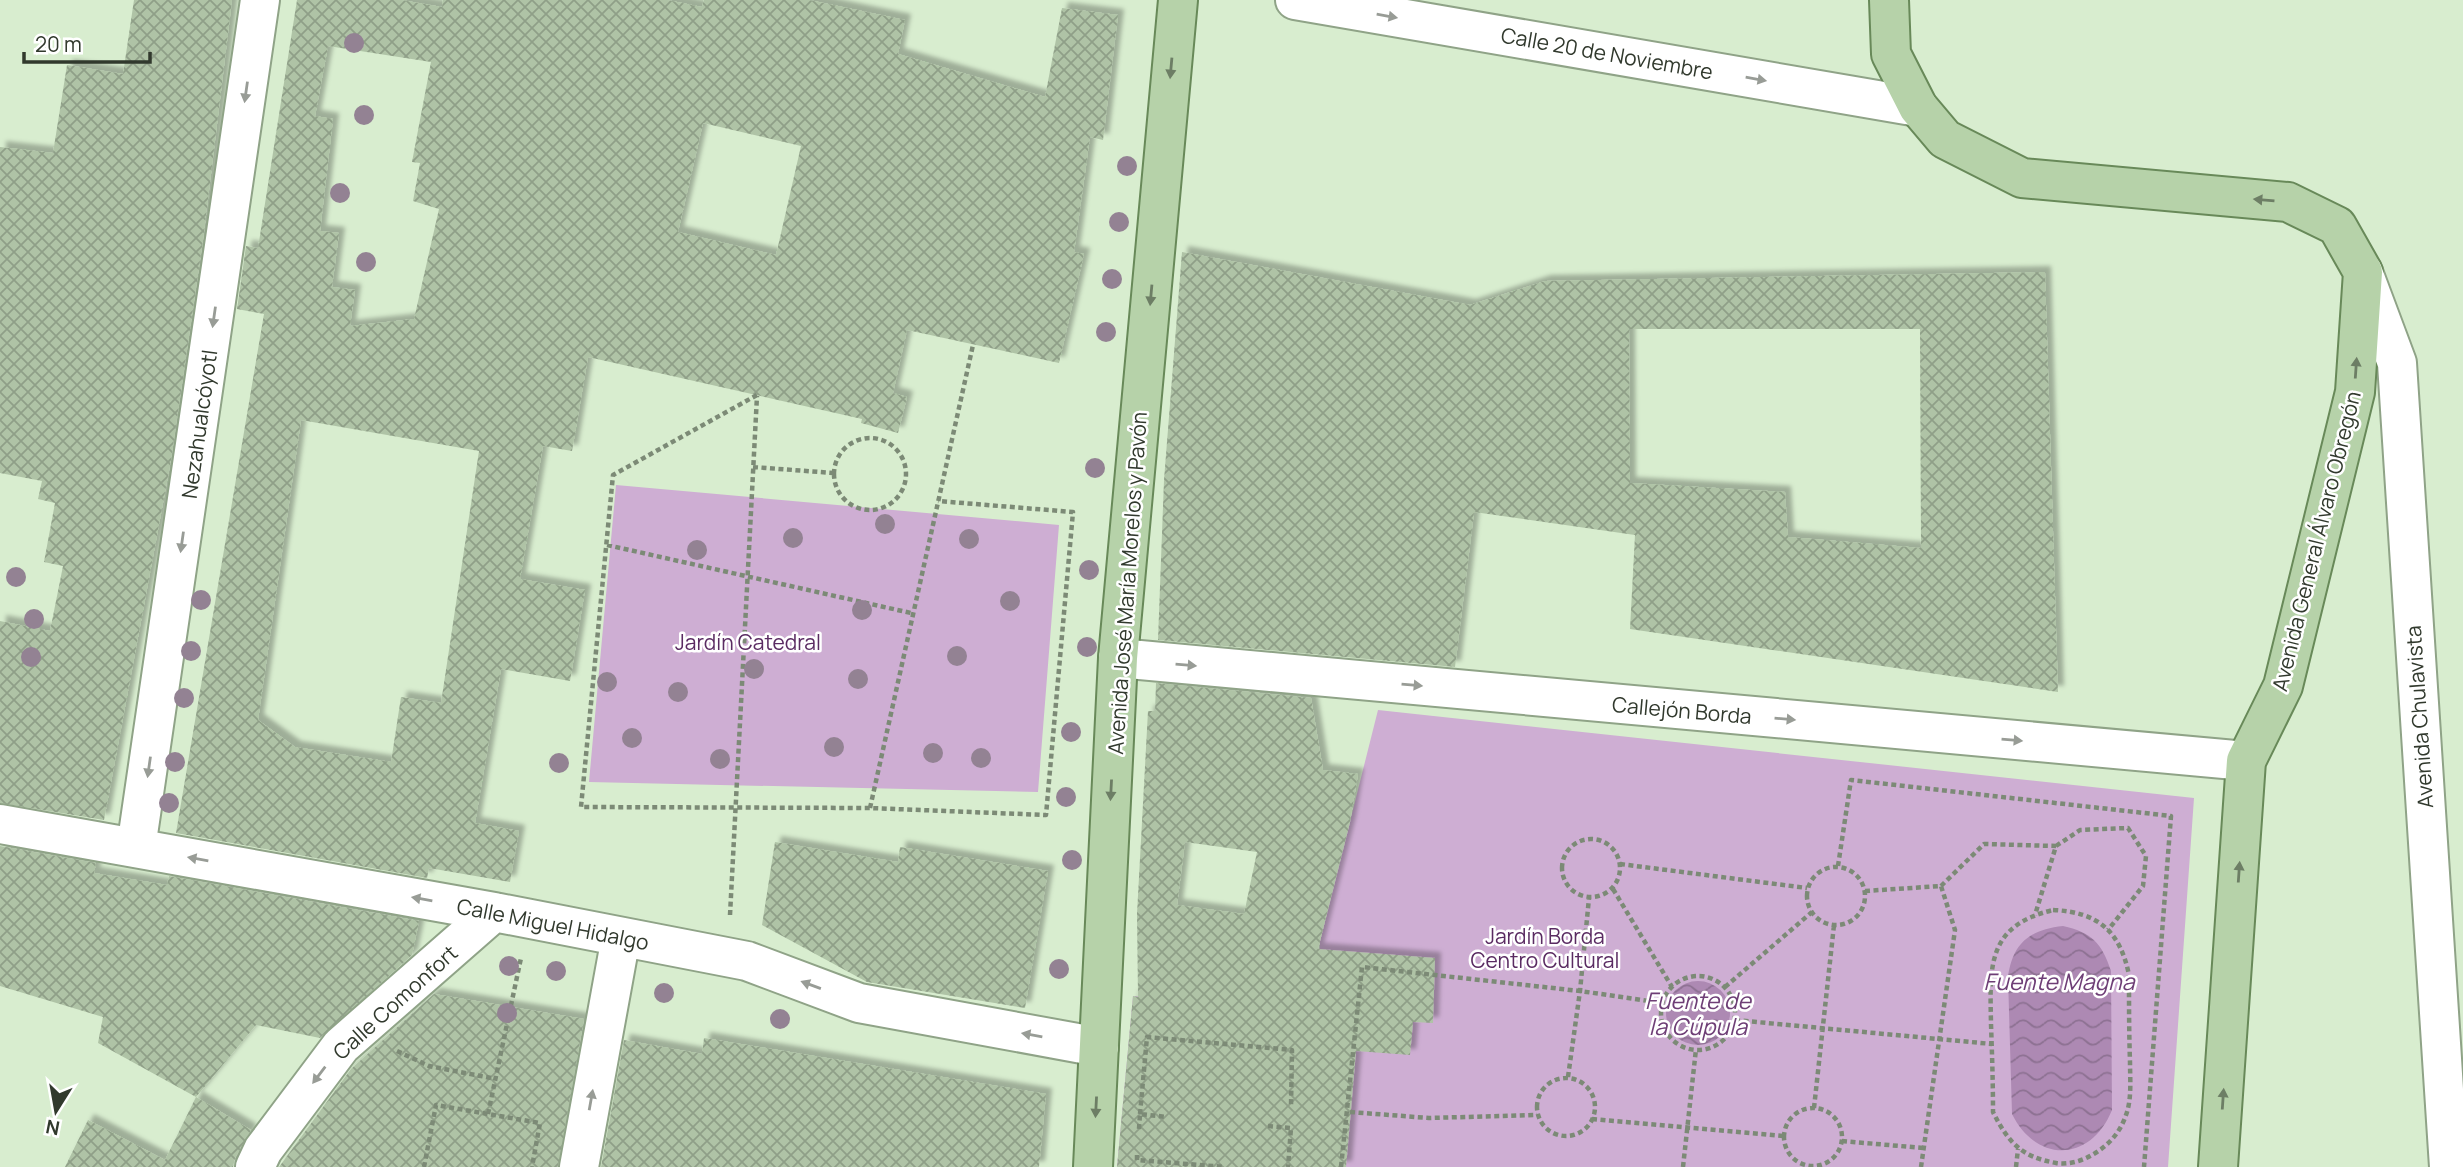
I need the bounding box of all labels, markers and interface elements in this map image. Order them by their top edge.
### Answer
one-way arrow [1376,11,1398,22]
scale bar [24,21,150,65]
street label: Calle 20 de Noviembre [1499,21,1715,85]
text: 20 m [35,30,82,58]
one-way arrow [1165,57,1176,79]
one-way arrow [1745,74,1767,85]
one-way arrow [241,81,252,103]
one-way arrow [2253,194,2275,205]
one-way arrow [1145,284,1156,306]
one-way arrow [208,306,219,328]
street label: Nezahualcóyotl [175,348,223,500]
one-way arrow [2351,357,2362,379]
street label: Avenida General Álvaro Obregón [2265,388,2367,694]
street label: Avenida José María Morelos y Pavón [1101,411,1153,755]
one-way arrow [176,531,187,553]
street label: Avenida Chulavista [2399,625,2439,809]
park label: Jardín Catedral [675,628,821,656]
one-way arrow [1175,659,1197,670]
one-way arrow [1401,680,1423,691]
street label: Callejón Borda [1611,690,1753,730]
one-way arrow [1774,714,1796,725]
one-way arrow [2001,735,2023,746]
one-way arrow [143,756,154,778]
one-way arrow [1106,779,1117,801]
one-way arrow [187,854,209,865]
one-way arrow [2233,861,2244,883]
street label: Calle Miguel Hidalgo [455,892,651,956]
one-way arrow [411,894,433,905]
park label: Jardín Borda Centro Cultural [1471,922,1619,974]
street label: Calle Comonfort [327,939,463,1065]
water label: Fuente Magna [1984,965,2136,997]
one-way arrow [800,979,821,990]
water label: Fuente de la Cúpula [1645,984,1752,1042]
one-way arrow [1021,1029,1043,1040]
one-way arrow [312,1066,326,1084]
north arrow [21,1076,91,1146]
one-way arrow [2218,1088,2229,1110]
one-way arrow [586,1089,597,1111]
one-way arrow [1091,1096,1102,1118]
text: N [44,1114,62,1142]

